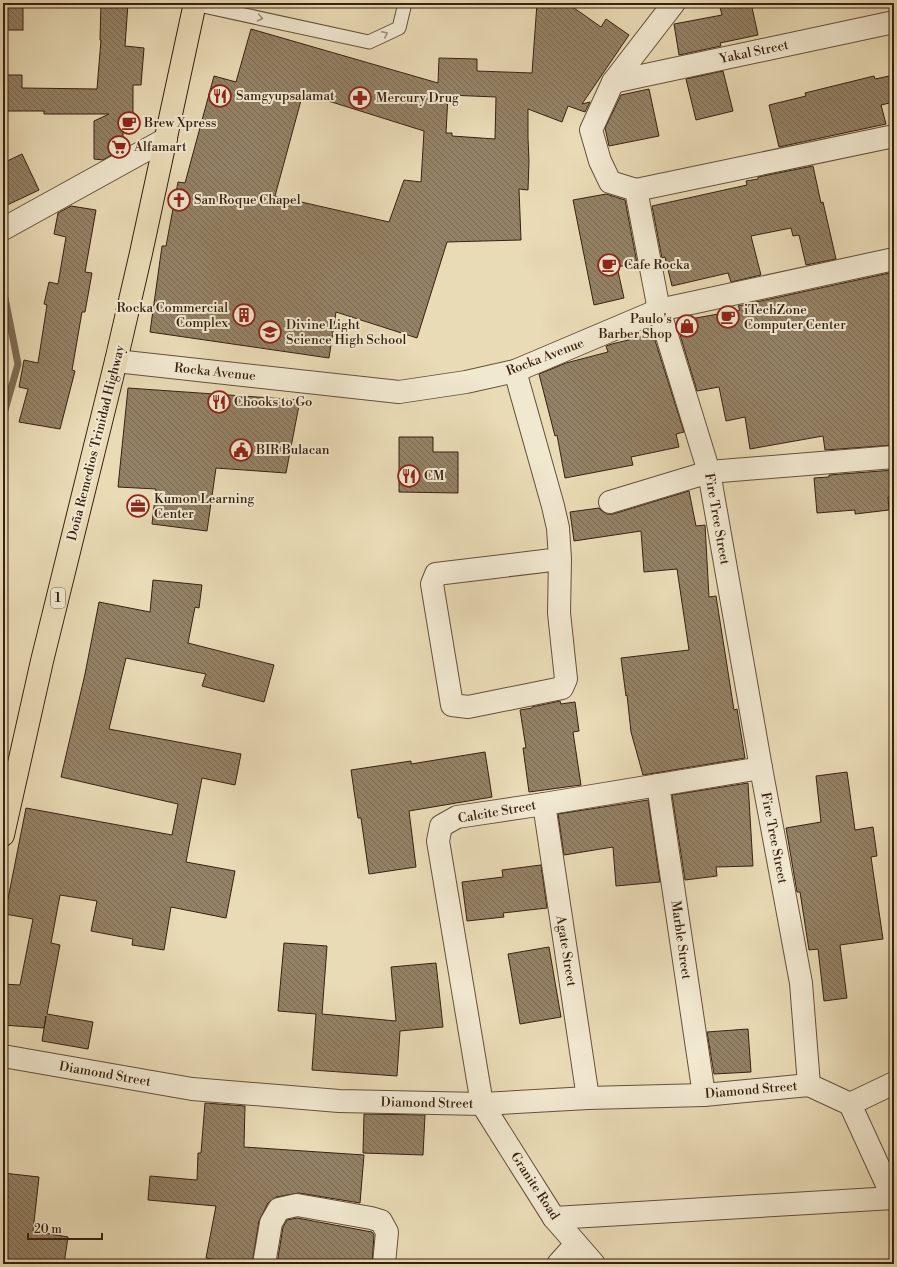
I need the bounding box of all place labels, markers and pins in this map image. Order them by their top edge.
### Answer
restaurant icon: Samgyupsalamat [207,83,233,109]
pharmacy icon: Mercury Drug [347,85,373,111]
place label: Samgyupsalamat [236,88,335,104]
place label: Mercury Drug [376,90,459,106]
cafe icon: Brew Xpress [116,110,142,136]
place label: Brew Xpress [143,115,217,131]
supermarket icon: Alfamart [106,134,132,160]
place label: Alfamart [133,139,187,155]
church icon: San Roque Chapel [166,187,192,213]
place label: San Roque Chapel [194,192,301,208]
cafe icon: Cafe Rocka [596,252,622,278]
place label: Cafe Rocka [624,257,690,273]
place label: Rocka Commercial Complex [116,300,228,331]
building icon: Rocka Commercial Complex [231,302,257,328]
place label: iTechZone Computer Center [744,302,846,333]
cafe icon: iTechZone Computer Center [715,304,741,330]
place label: Paulo's Barber Shop [597,311,672,342]
shop icon: Paulo's Barber Shop [674,313,700,339]
place label: Divine Light Science High School [286,317,407,348]
school or university icon: Divine Light Science High School [257,319,283,345]
restaurant icon: Chooks to Go [206,389,232,415]
place label: Chooks to Go [234,394,312,410]
public building icon: BIR Bulacan [228,437,254,463]
place label: BIR Bulacan [255,442,330,458]
restaurant icon: CM [396,463,422,489]
place label: CM [424,468,445,484]
place label: Kumon Learning Center [154,491,255,522]
office icon: Kumon Learning Center [125,493,151,519]

